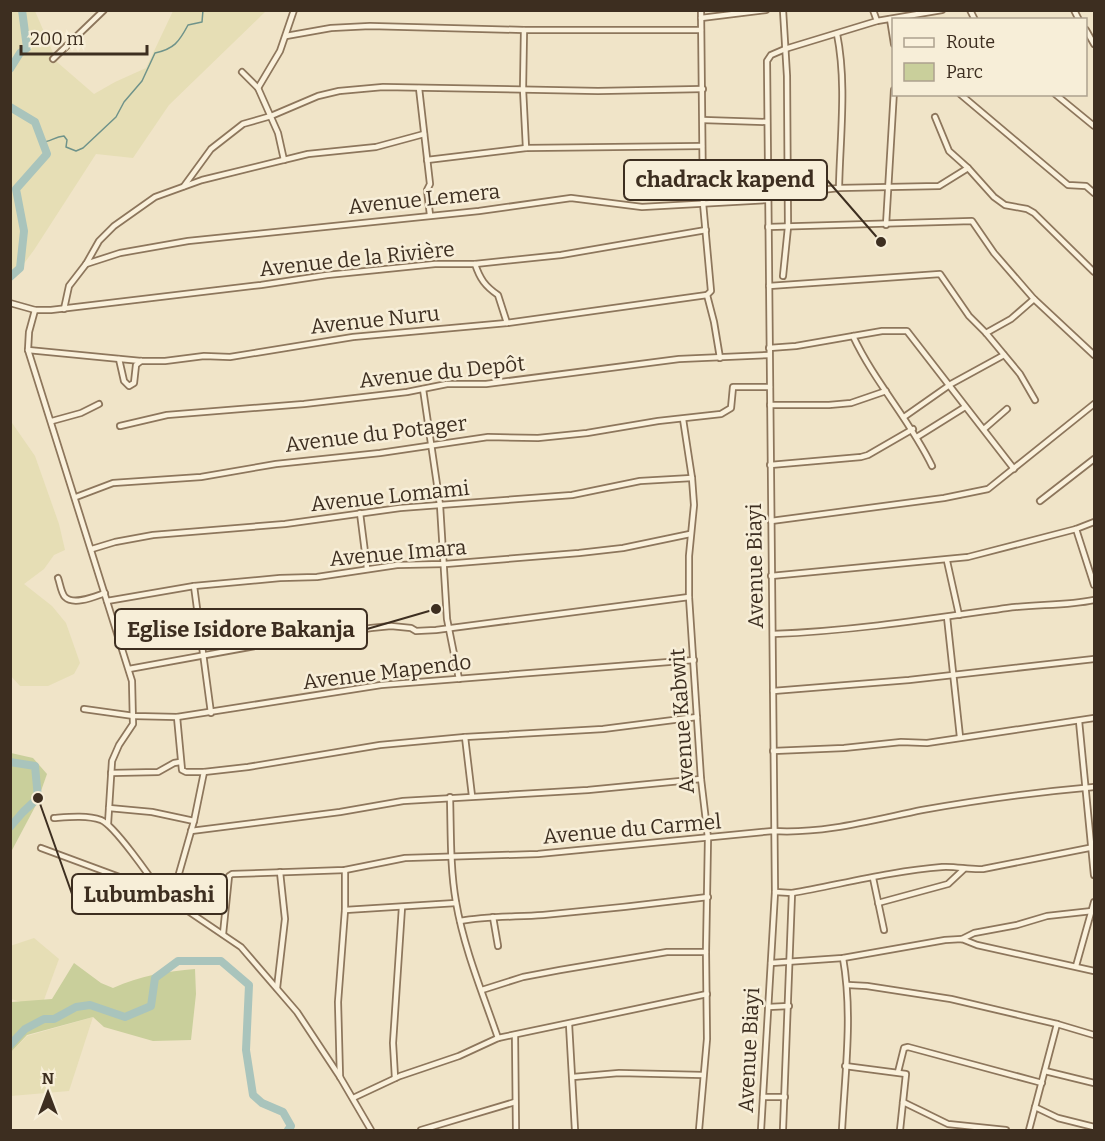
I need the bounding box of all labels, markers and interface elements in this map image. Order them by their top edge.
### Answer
scale bar [21,18,147,56]
legend [892,18,1087,96]
text: 200 m [30,28,84,50]
text: Route [946,31,995,53]
text: Parc [946,61,983,83]
callout: chadrack kapend [624,160,827,200]
text: chadrack kapend [636,166,814,193]
street label: Avenue Lemera [347,178,502,220]
street label: Avenue de la Rivière [258,236,456,282]
street label: Avenue Nuru [309,300,441,340]
street label: Avenue du Depôt [358,350,526,394]
street label: Avenue du Potager [284,410,468,458]
street label: Avenue Lomami [309,475,471,517]
street label: Avenue Biayi [741,503,769,629]
street label: Avenue Imara [329,534,468,572]
callout: Eglise Isidore Bakanja [115,609,367,649]
text: Eglise Isidore Bakanja [127,616,356,643]
street label: Avenue Kabwit [664,647,700,795]
street label: Avenue Mapendo [301,649,473,695]
street label: Avenue du Carmel [542,808,722,850]
callout: Lubumbashi [72,874,227,914]
text: Lubumbashi [84,881,214,908]
street label: Avenue Biayi [733,987,765,1113]
north arrow [18,1063,78,1123]
text: N [42,1069,54,1088]

